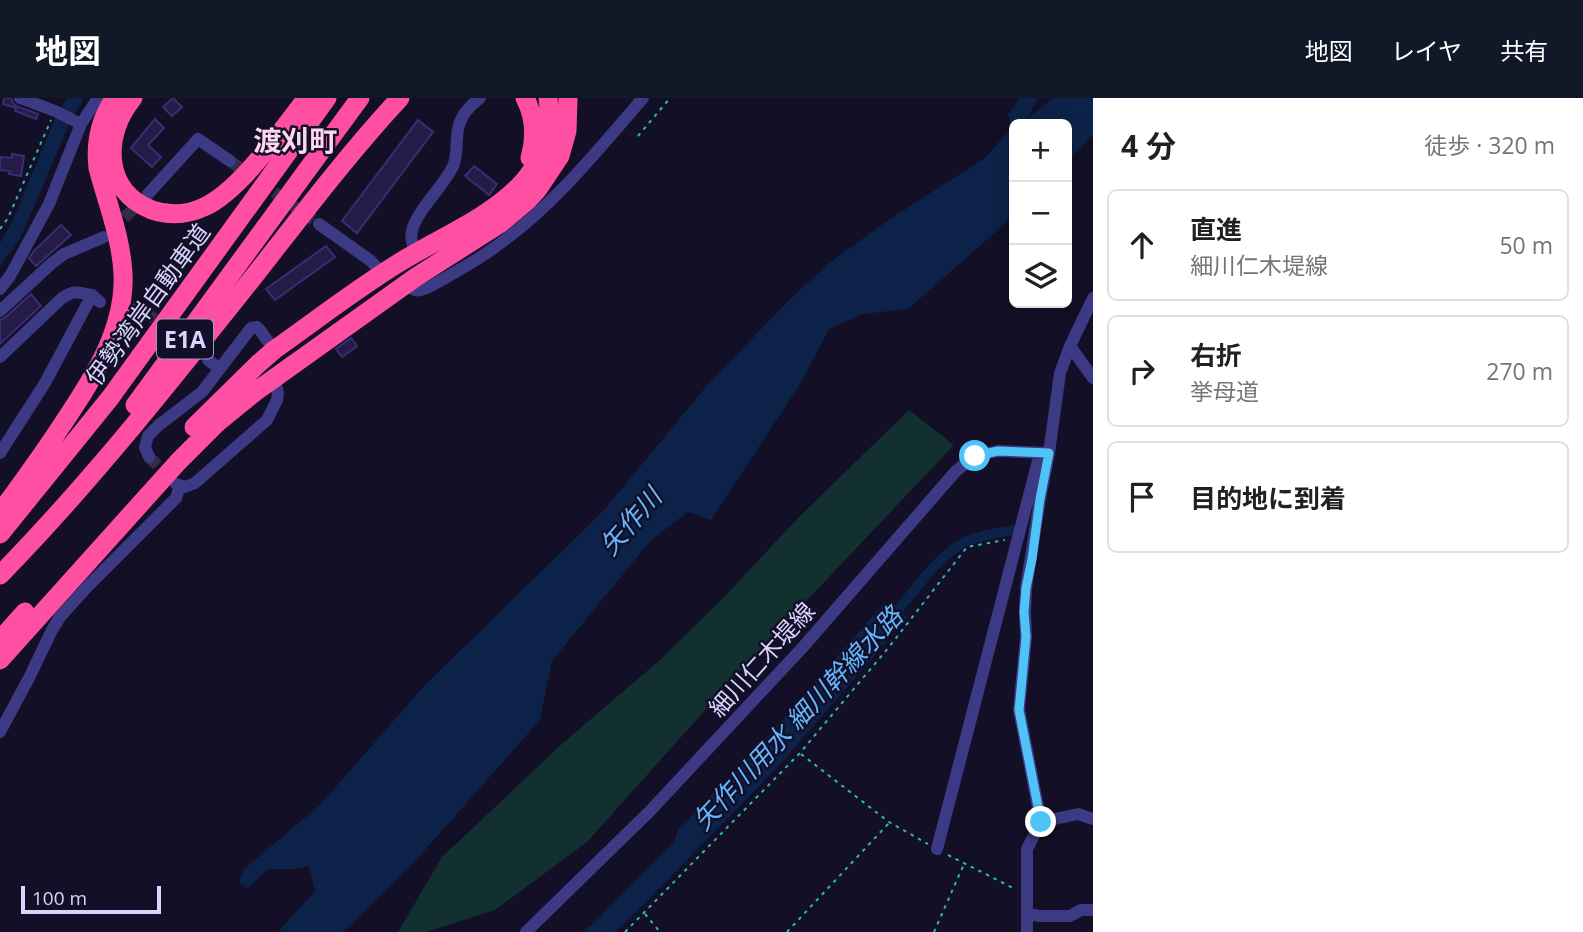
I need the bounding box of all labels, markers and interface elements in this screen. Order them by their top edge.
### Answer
text: 地図 [35,28,101,73]
text: 地図 [1305,34,1353,67]
text: レイヤ [1391,34,1462,67]
text: 共有 [1500,34,1548,67]
map controls [1009,119,1072,308]
button: + [1009,119,1072,182]
district label: 渡刈町 [253,121,337,159]
text: 4 分 [1121,125,1176,166]
text: 徒歩 · 320 m [1424,129,1555,161]
button: − [1009,182,1072,245]
text: 直進 [1190,211,1242,247]
street label: 伊勢湾岸自動車道 [77,217,217,391]
icon: ahead [1123,226,1161,264]
text: 50 m [1499,229,1553,261]
button: layers [1009,245,1072,308]
text: 細川仁木堤線 [1190,249,1328,281]
road number: E1A [157,320,213,358]
text: 右折 [1190,337,1242,373]
icon: right [1123,352,1161,390]
text: 270 m [1486,355,1553,387]
text: 挙母道 [1190,375,1259,407]
route start [959,440,990,471]
water label: 矢作川 [591,477,671,562]
icon: arrive [1123,478,1161,516]
text: 目的地に到着 [1190,480,1346,516]
street label: 細川仁木堤線 [701,594,821,724]
water label: 矢作川用水 細川幹線水路 [684,597,911,837]
route end [1025,806,1056,837]
scale bar [21,883,161,915]
text: 100 m [32,885,87,911]

